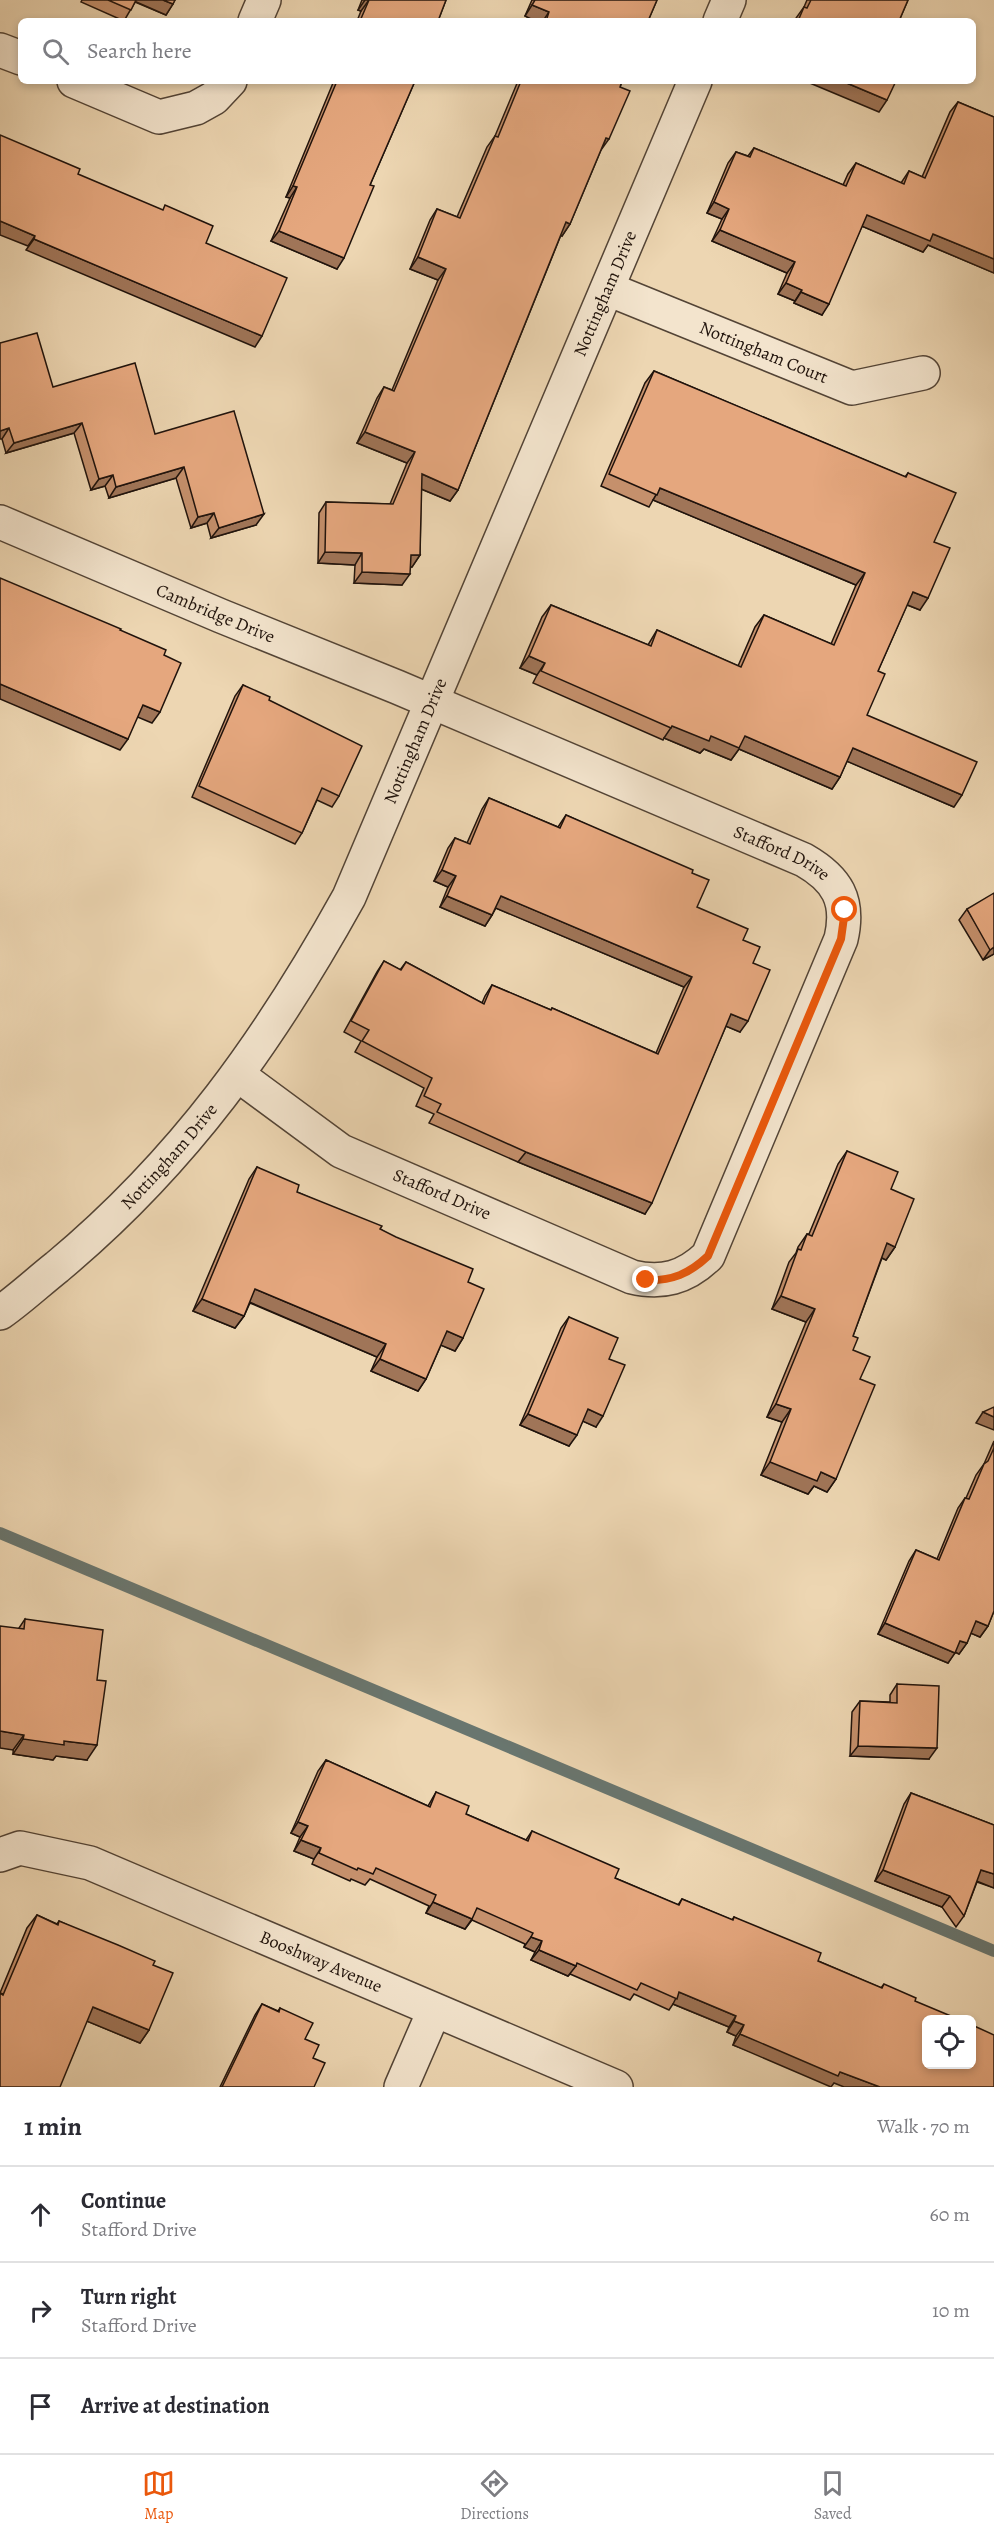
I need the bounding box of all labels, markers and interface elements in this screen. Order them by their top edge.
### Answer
search box [18,18,976,84]
icon: search [39,35,72,68]
text: Search here [87,36,192,66]
street label: Nottingham Drive [568,227,642,360]
street label: Nottingham Court [696,315,831,389]
street label: Cambridge Drive [152,578,278,649]
street label: Nottingham Drive [378,674,452,807]
street label: Stafford Drive [730,819,835,886]
route start [831,896,857,922]
street label: Nottingham Drive [115,1098,223,1215]
street label: Stafford Drive [389,1163,495,1225]
route end [632,1266,658,1292]
street label: Booshway Avenue [256,1925,386,1998]
map controls [922,2015,976,2069]
button: locate [922,2015,976,2069]
text: 1 min [24,2109,82,2144]
text: Walk · 70 m [877,2113,970,2140]
text: Continue [81,2186,166,2216]
icon: ahead [24,2198,57,2231]
text: 60 m [930,2201,970,2228]
text: Stafford Drive [81,2216,197,2243]
text: Turn right [81,2282,177,2312]
icon: right [24,2294,57,2327]
text: 10 m [932,2297,970,2324]
text: Stafford Drive [81,2312,197,2339]
icon: arrive [24,2390,57,2423]
text: Arrive at destination [81,2391,270,2421]
tab: Map [142,2467,175,2525]
tab: Directions [460,2467,529,2525]
tab: Saved [814,2467,852,2525]

